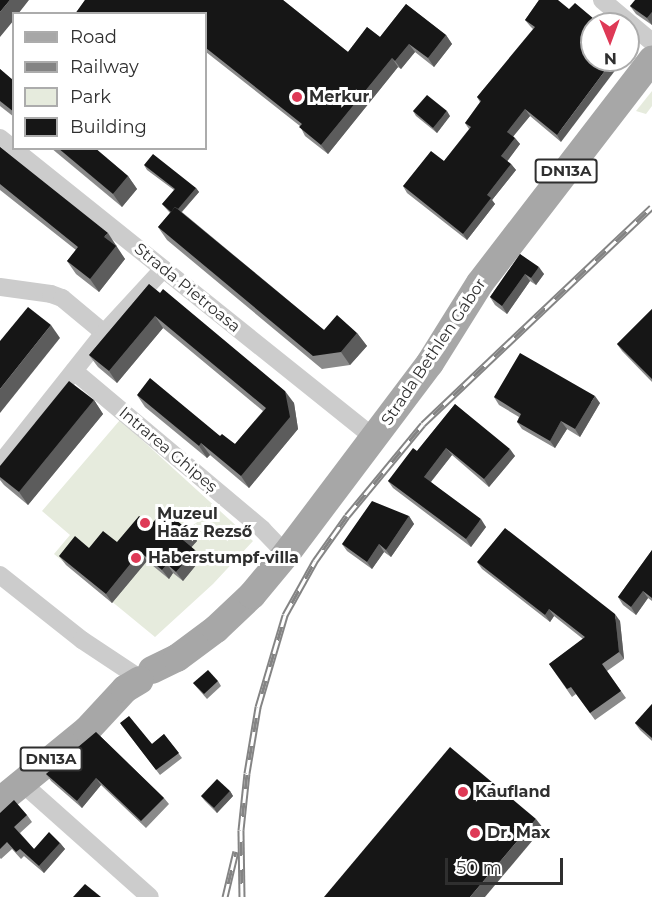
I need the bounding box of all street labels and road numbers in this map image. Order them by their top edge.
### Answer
road number: DN13A [534,159,598,183]
street label: Strada Pietroasa [130,239,244,337]
street label: Strada Bethlen Gábor [378,275,490,429]
street label: Intrarea Ghipeș [115,403,221,497]
road number: DN13A [20,747,82,771]

